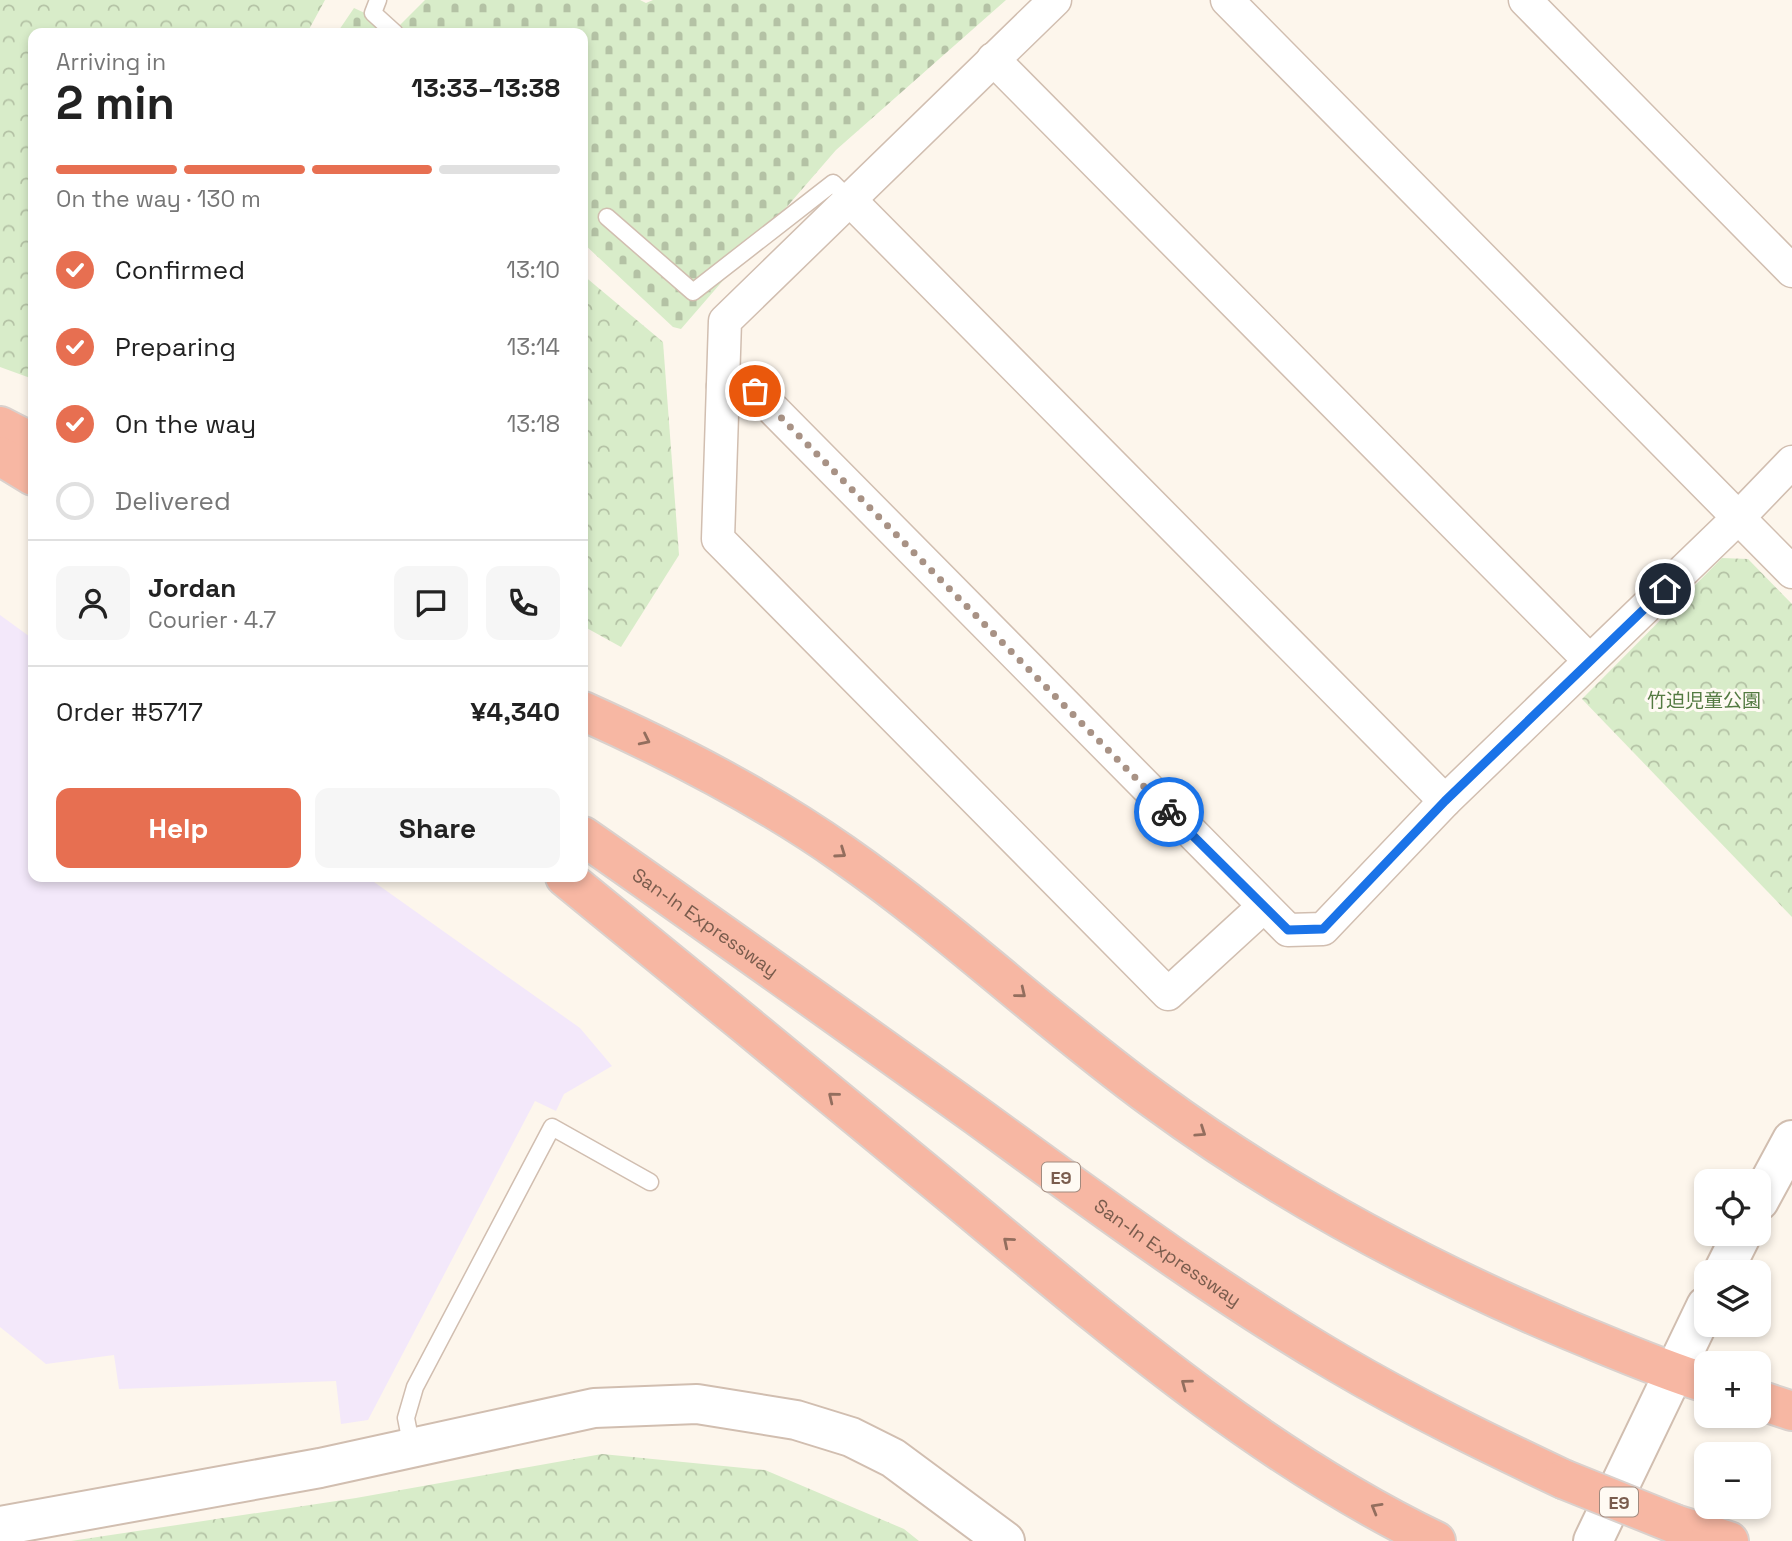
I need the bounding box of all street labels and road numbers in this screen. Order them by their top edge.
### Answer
street label: San-In Expressway [628,862,784,983]
road number: E9 [1042,1162,1080,1192]
street label: San-In Expressway [1089,1193,1246,1312]
road number: E9 [1600,1488,1638,1517]

